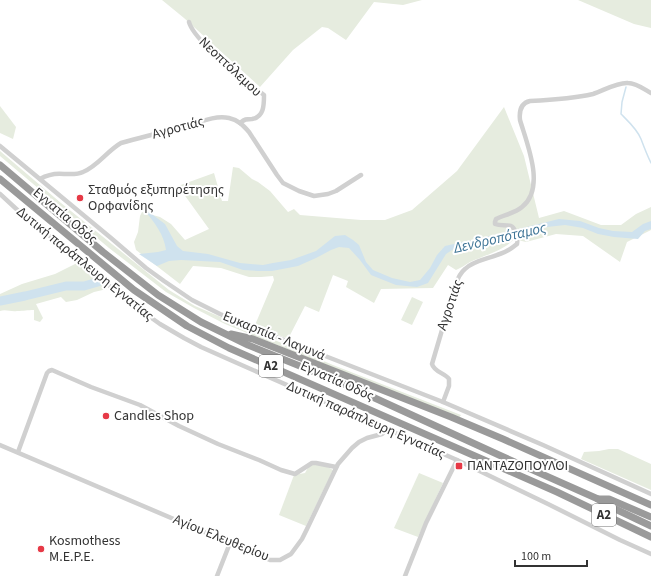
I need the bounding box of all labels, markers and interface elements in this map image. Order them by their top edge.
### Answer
street label: Νεοπτόλεμου [194,33,266,101]
street label: Αγροτιάς [150,112,206,144]
place label: Σταθμός εξυπηρέτησης Ορφανίδης [88,180,224,216]
street label: Εγνατία Οδός [28,183,102,249]
marker: Σταθμός εξυπηρέτησης Ορφανίδης [75,193,85,203]
street label: Δυτική παράπλευρη Εγνατίας [12,202,158,326]
water label: Δενδροπόταμος [451,217,549,259]
street label: Αγροτιάς [432,277,468,333]
street label: Ευκαρπία - Λαγυνά [220,306,328,366]
road number: Α2 [259,355,283,377]
street label: Εγνατία Οδός [297,356,377,406]
street label: Δυτική παράπλευρη Εγνατίας [283,376,449,464]
place label: Candles Shop [114,406,194,426]
marker: Candles Shop [101,411,111,421]
place label: ΠΑΝΤΑΖΟΠΟΥΛΟΙ [467,456,568,476]
marker: ΠΑΝΤΑΖΟΠΟΥΛΟΙ [454,461,464,471]
road number: Α2 [592,504,616,526]
street label: Αγίου Ελευθερίου [170,510,272,566]
place label: Kosmothess M.E.P.E. [49,531,121,567]
scale bar [515,542,587,568]
marker: Kosmothess M.E.P.E. [36,544,46,554]
text: 100 m [521,548,551,565]

